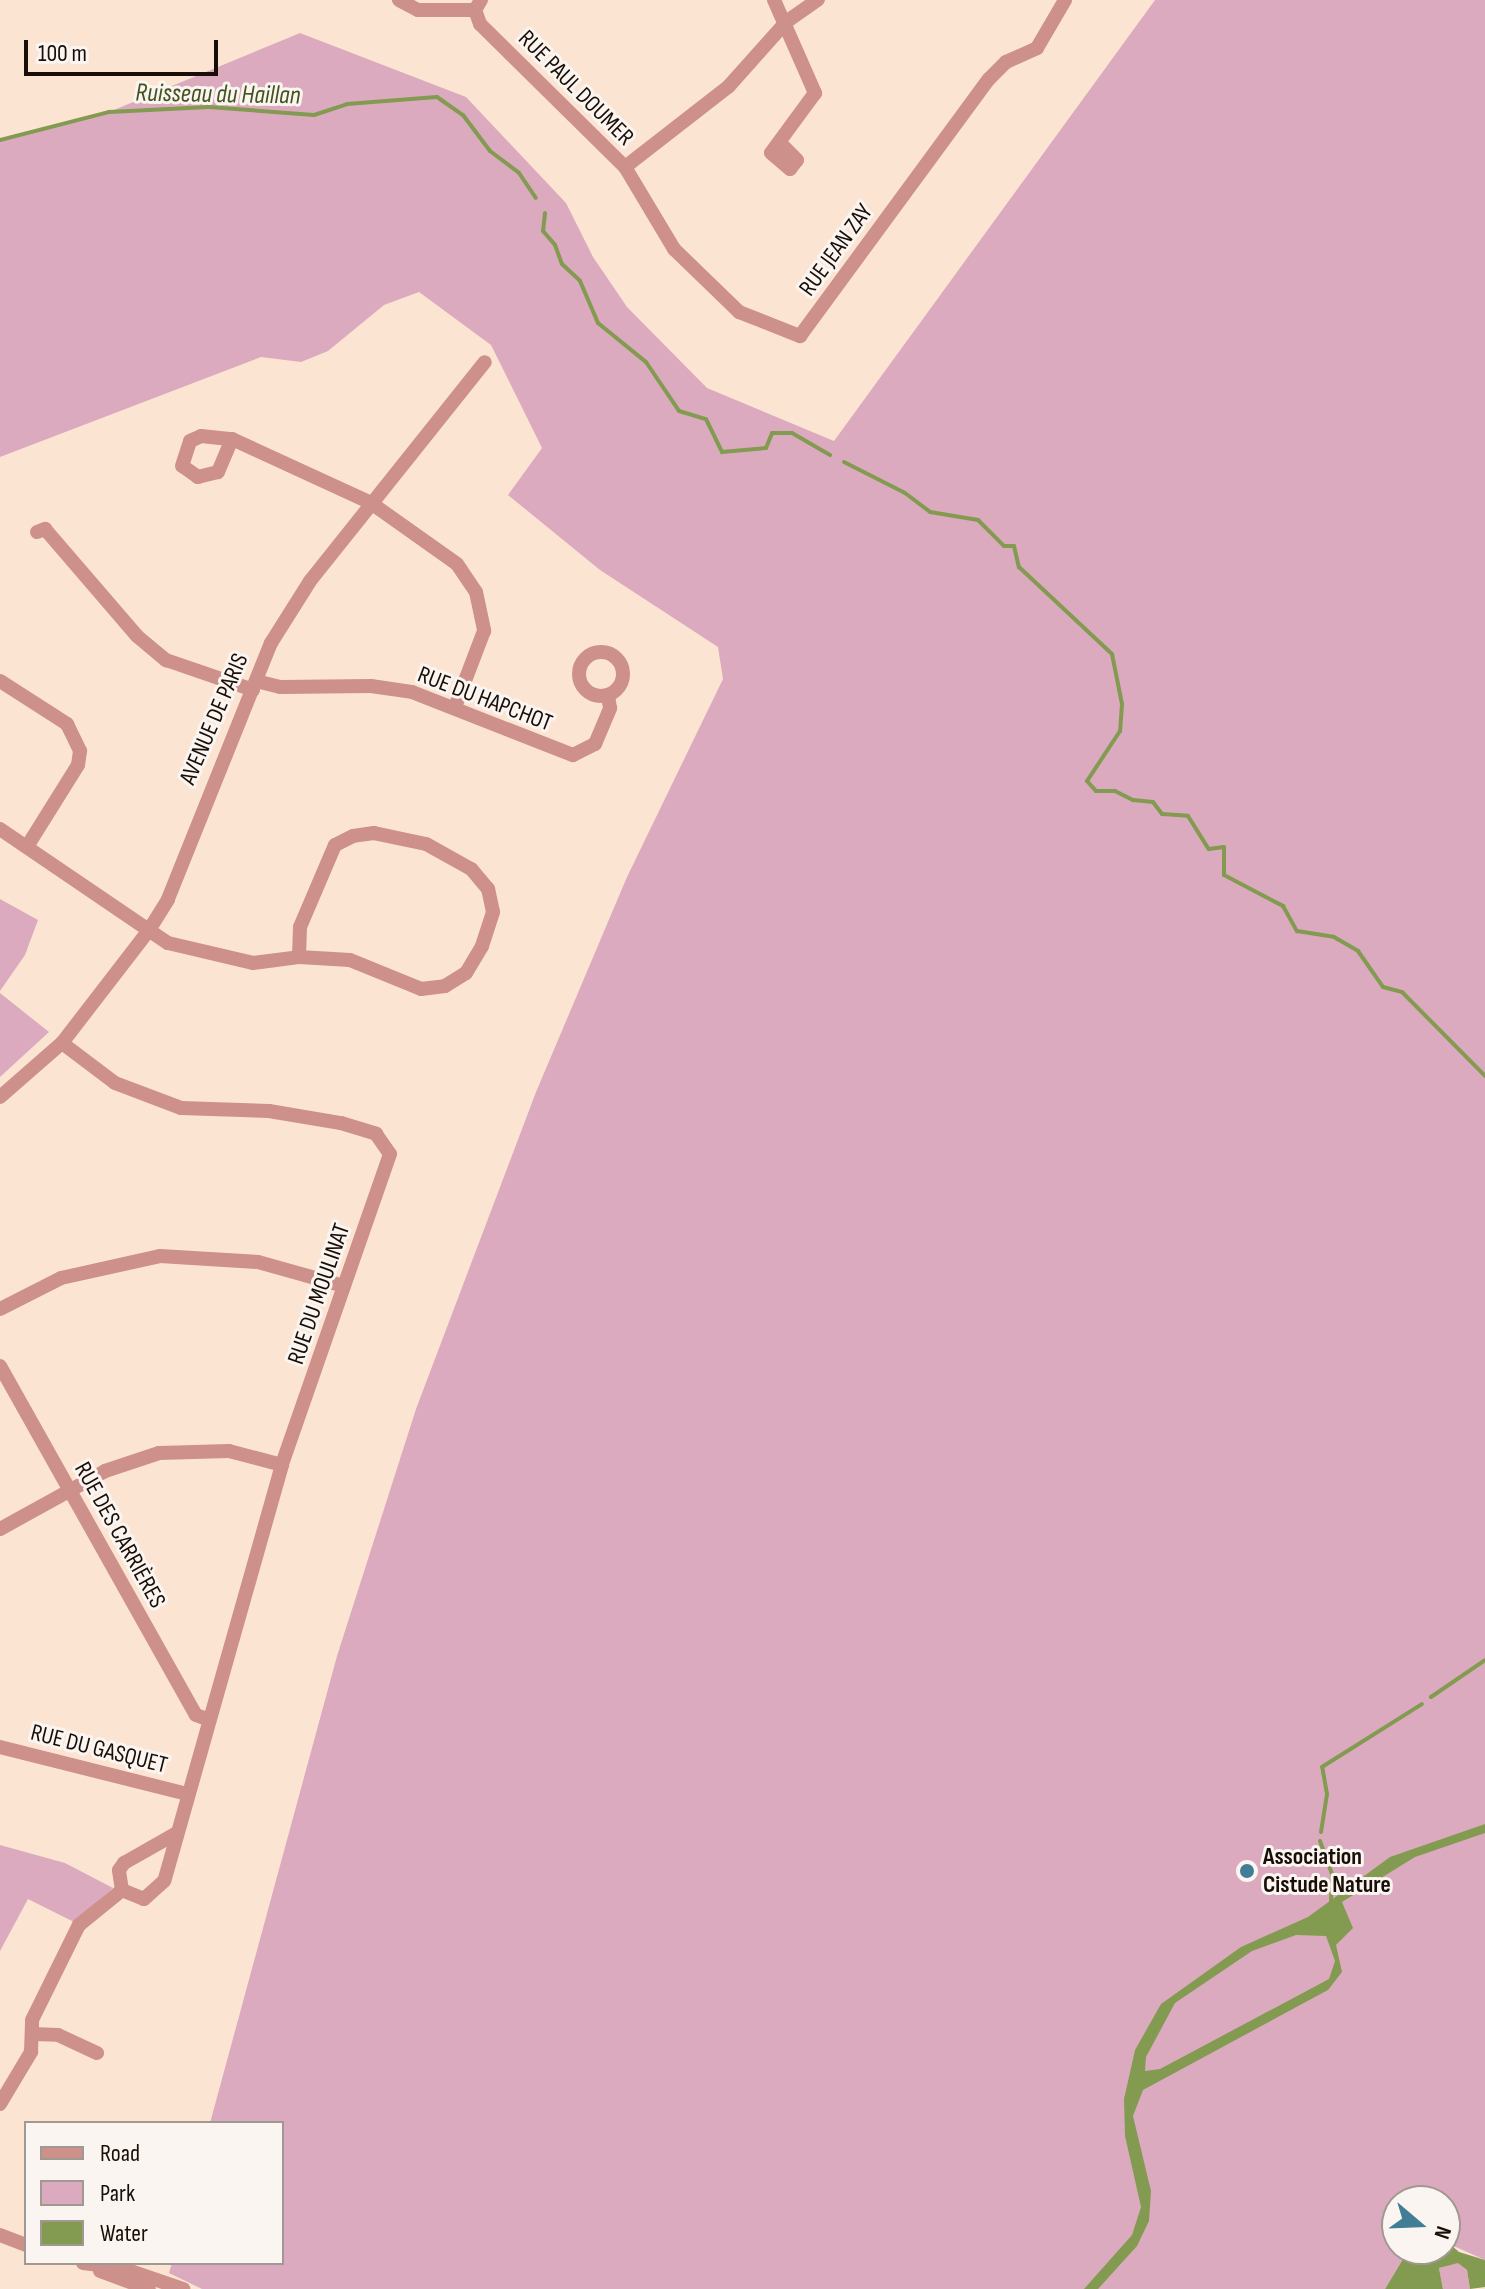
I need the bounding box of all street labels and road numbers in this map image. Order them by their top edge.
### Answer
street label: RUE PAUL DOUMER [512,24,640,152]
street label: RUE JEAN ZAY [793,198,879,302]
street label: AVENUE DE PARIS [173,649,255,789]
street label: RUE DU HAPCHOT [414,660,556,738]
street label: RUE DU MOULINAT [281,1220,357,1368]
street label: RUE DES CARRIÈRES [68,1457,172,1613]
street label: RUE DU GASQUET [28,1718,170,1780]

